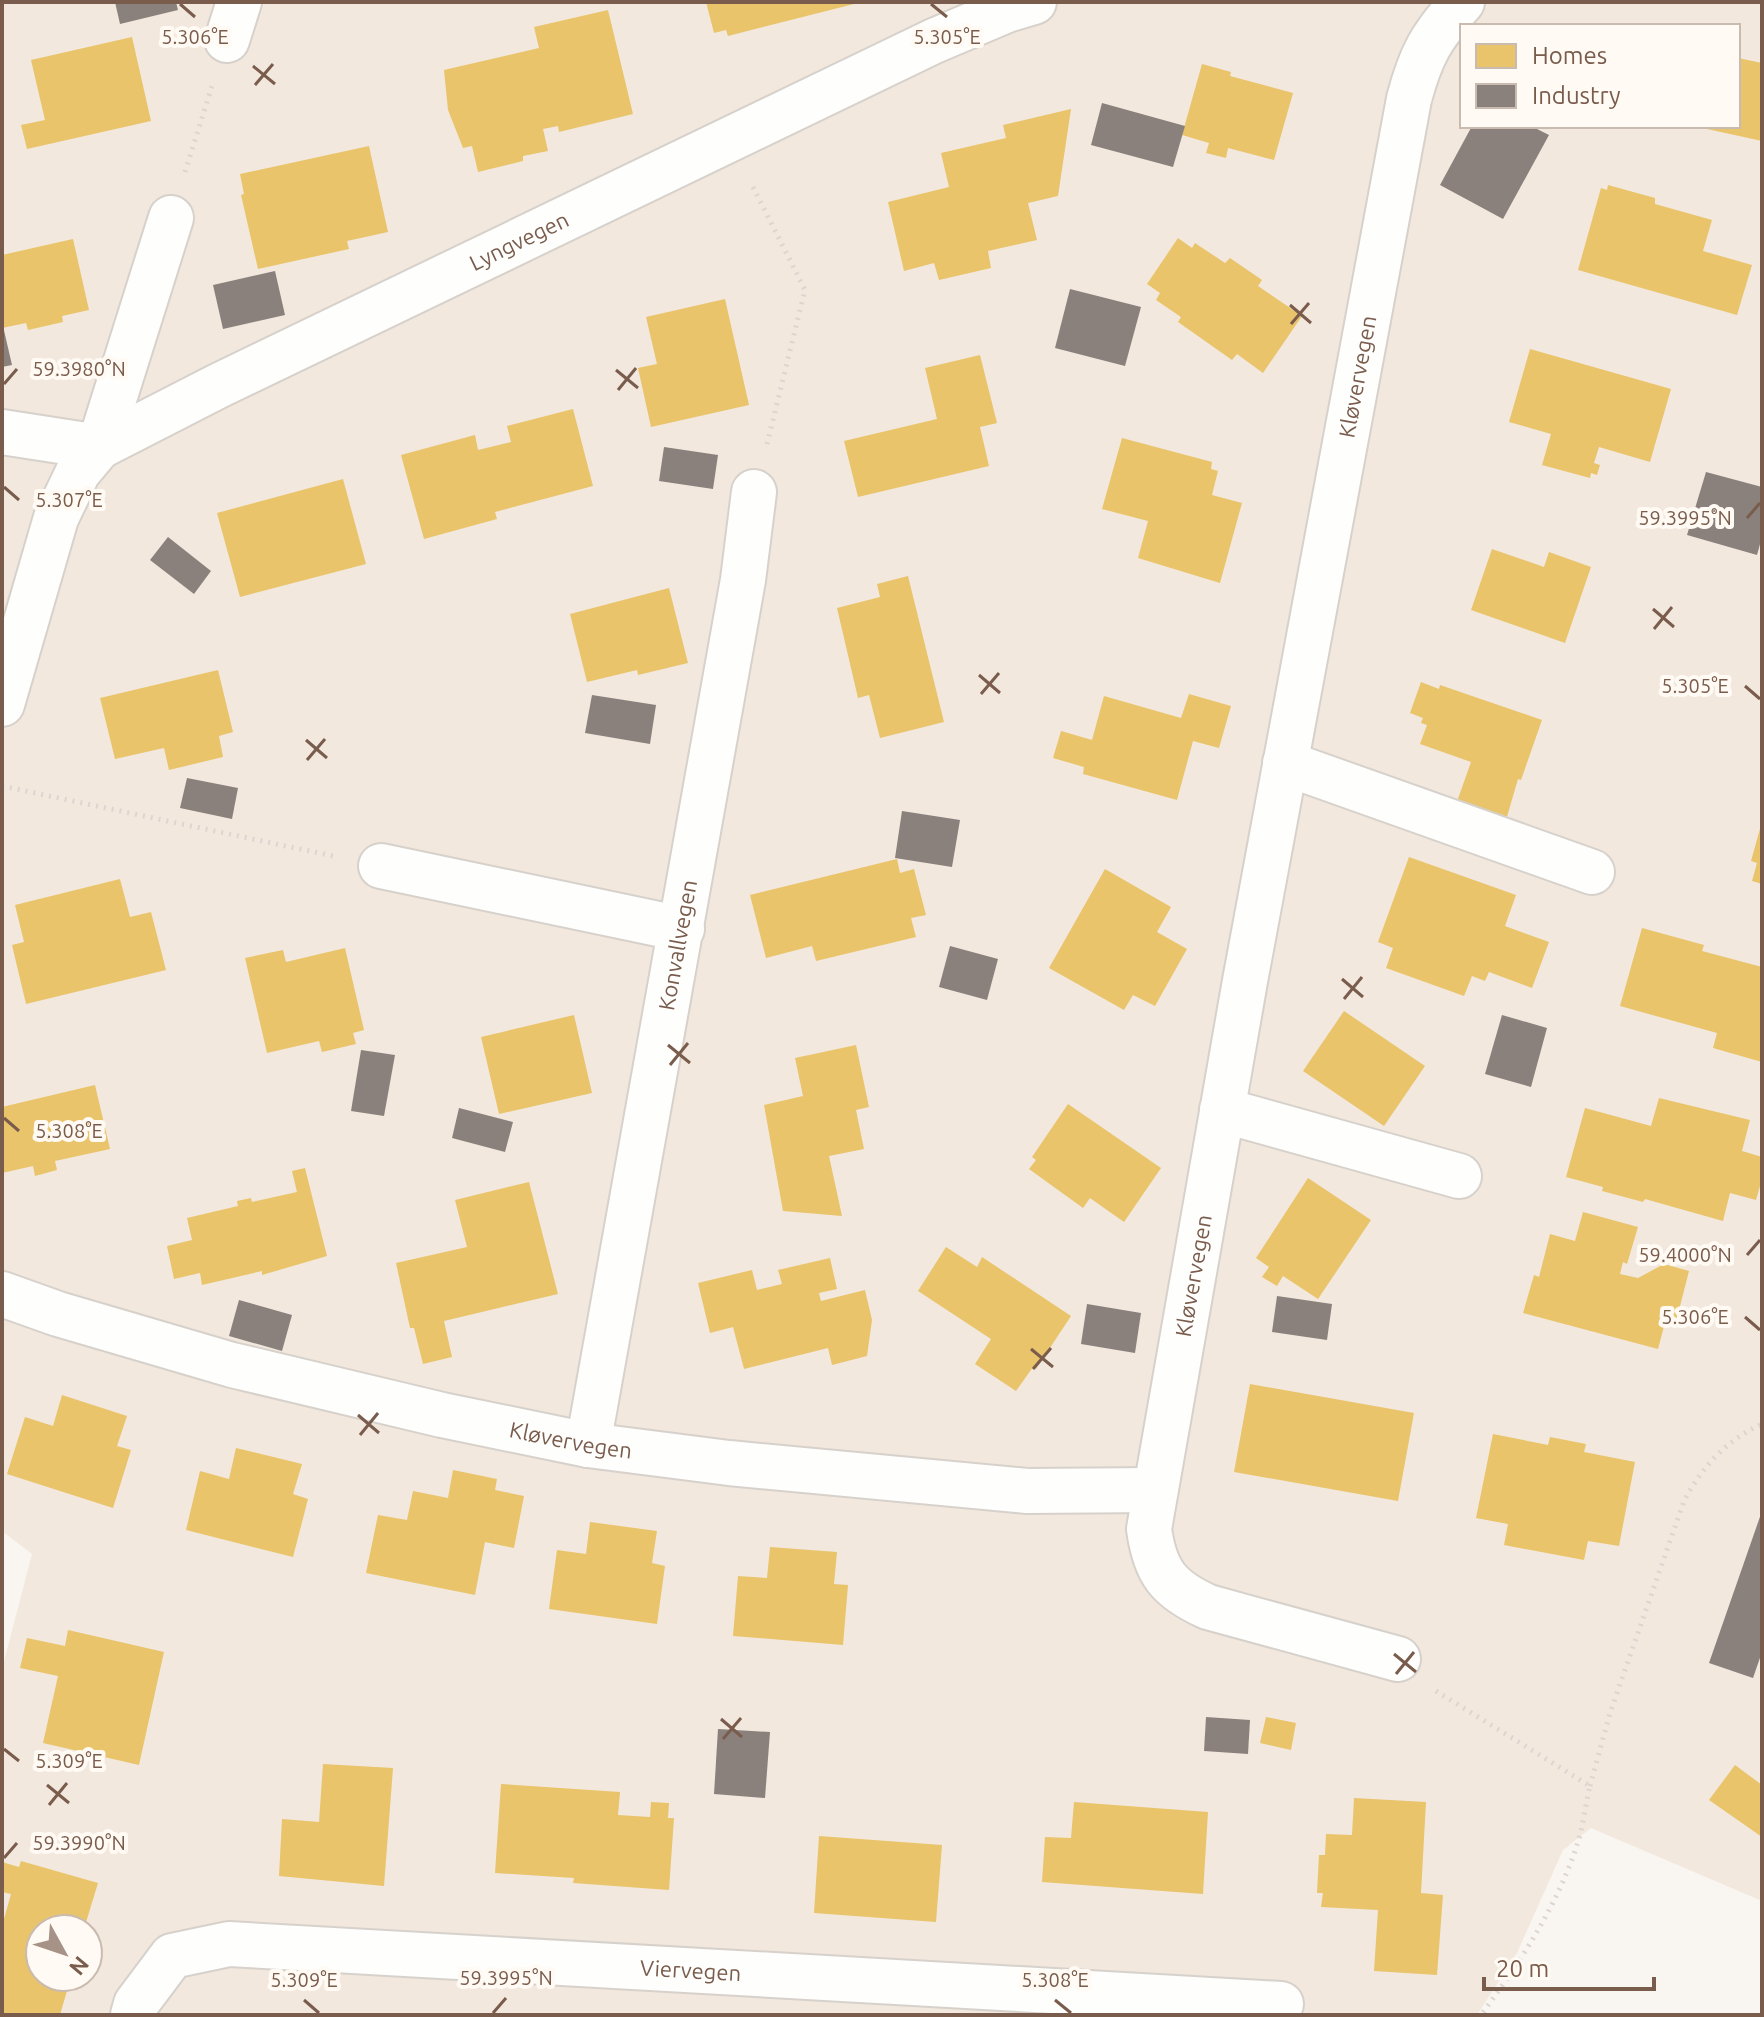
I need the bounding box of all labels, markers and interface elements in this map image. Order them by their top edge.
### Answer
legend [1460,24,1740,128]
text: 5.306°E [161,25,229,48]
text: 5.305°E [913,25,981,48]
text: Homes [1532,42,1607,69]
text: Industry [1532,82,1621,109]
street label: Lyngvegen [465,206,572,275]
street label: Kløvervegen [1333,313,1381,440]
text: 59.3980°N [32,357,126,380]
text: 5.307°E [35,488,103,511]
text: 59.3995°N [1638,506,1732,529]
text: 5.305°E [1661,674,1729,697]
street label: Konvallvegen [653,878,701,1012]
text: 5.308°E [35,1119,103,1142]
street label: Kløvervegen [1170,1212,1216,1339]
text: 59.4000°N [1638,1243,1732,1266]
text: 5.306°E [1661,1305,1729,1328]
street label: Kløvervegen [508,1416,634,1463]
text: 5.309°E [35,1749,103,1772]
text: 59.3990°N [32,1831,126,1854]
north arrow [24,1913,104,1993]
scale bar [1484,1941,1654,1991]
text: N [65,1952,95,1981]
street label: Viervegen [639,1954,742,1985]
text: 20 m [1496,1955,1549,1982]
text: 59.3995°N [459,1966,553,1989]
text: 5.309°E [270,1968,338,1991]
text: 5.308°E [1021,1968,1089,1991]

